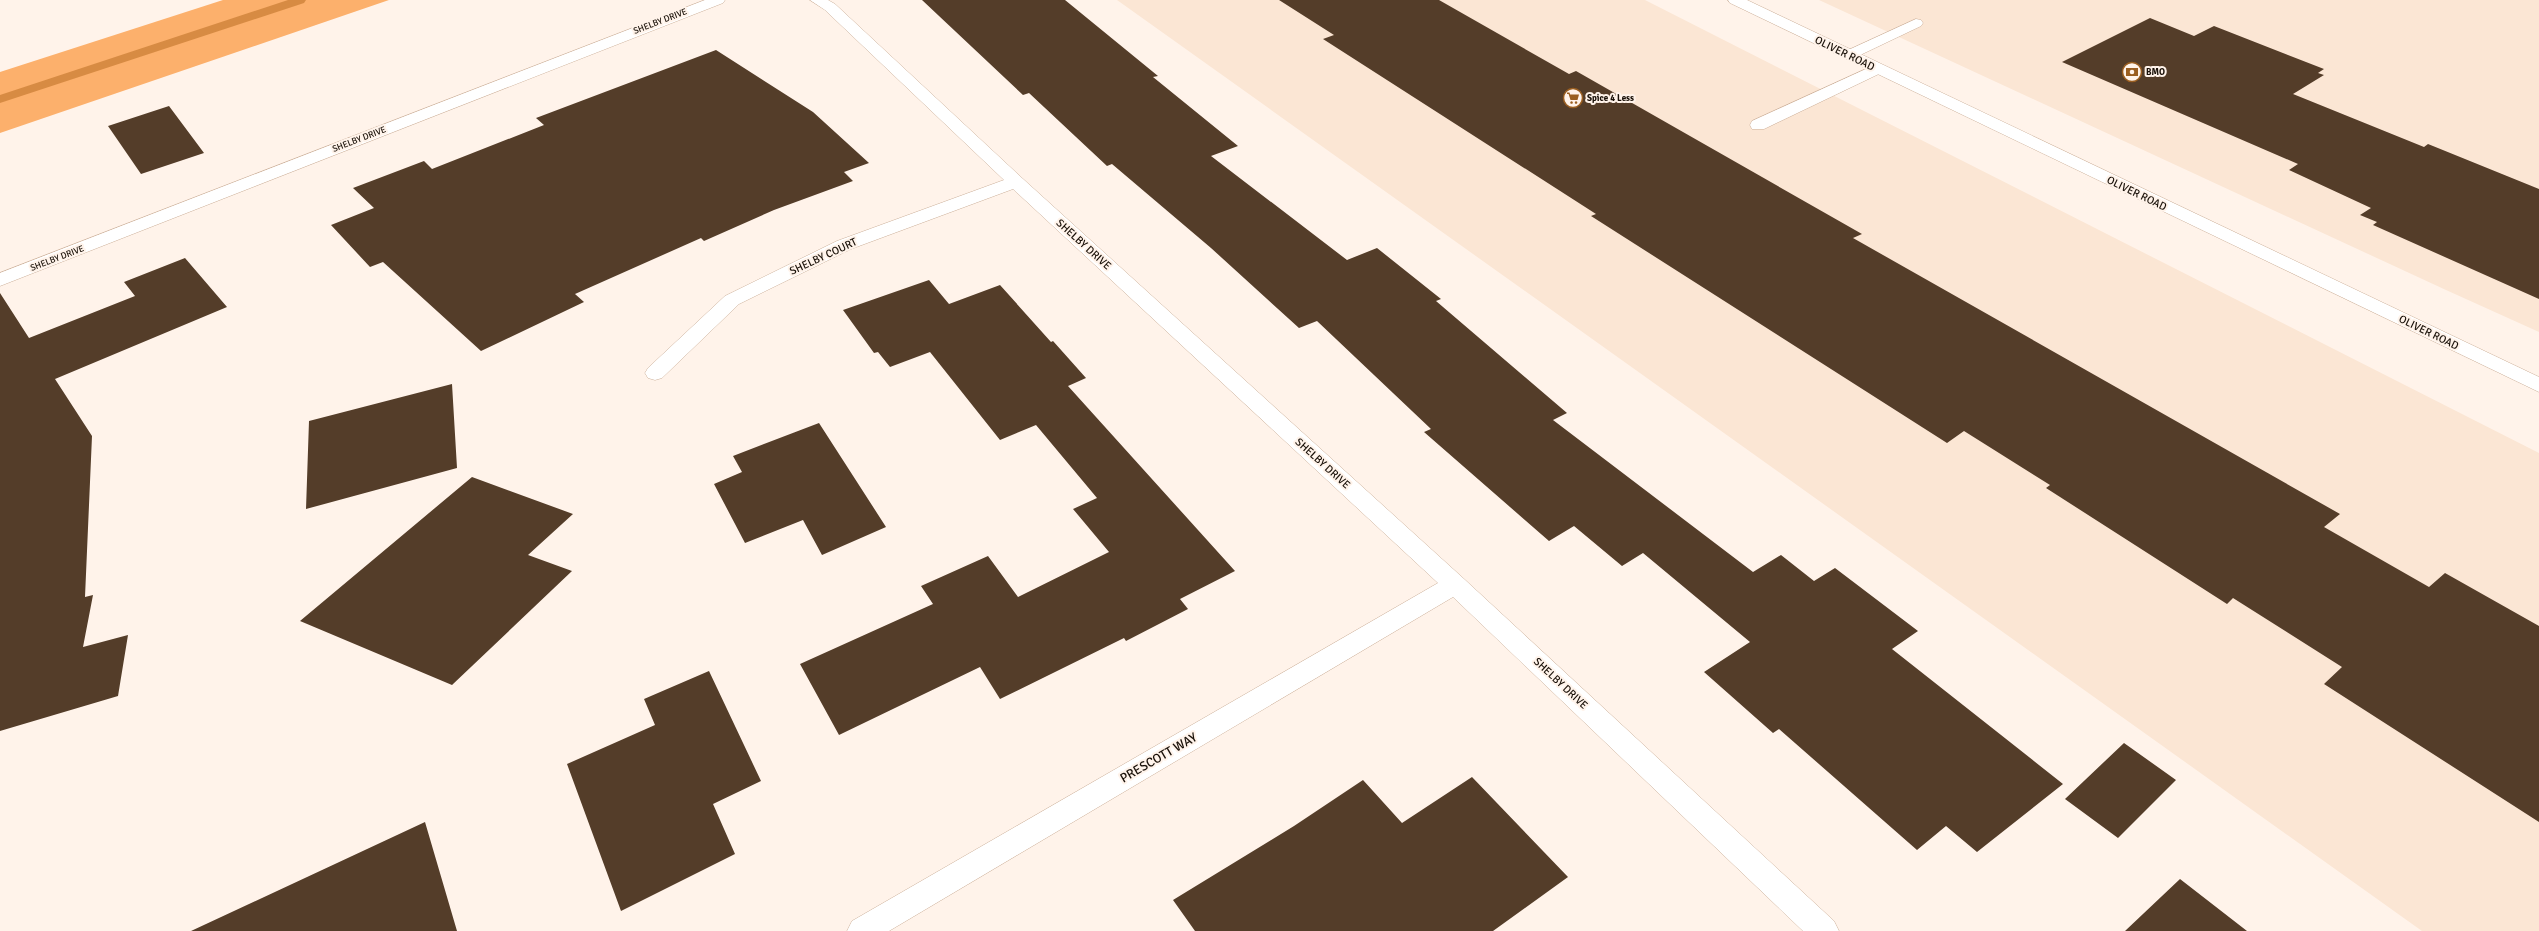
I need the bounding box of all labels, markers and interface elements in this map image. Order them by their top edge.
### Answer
street label: SHELBY DRIVE [632,6,689,37]
street label: OLIVER ROAD [1813,33,1877,74]
bank icon: BMO [2121,61,2143,83]
place label: BMO [2146,67,2165,78]
supermarket icon: Spice 4 Less [1562,87,1584,109]
place label: Spice 4 Less [1587,93,1634,104]
street label: SHELBY DRIVE [331,124,388,155]
street label: OLIVER ROAD [2105,173,2169,214]
street label: SHELBY DRIVE [1054,216,1114,272]
street label: SHELBY COURT [787,235,859,278]
street label: SHELBY DRIVE [29,243,86,274]
street label: OLIVER ROAD [2397,312,2461,353]
street label: SHELBY DRIVE [1293,435,1353,491]
street label: SHELBY DRIVE [1531,655,1590,712]
street label: PRESCOTT WAY [1117,729,1200,786]

